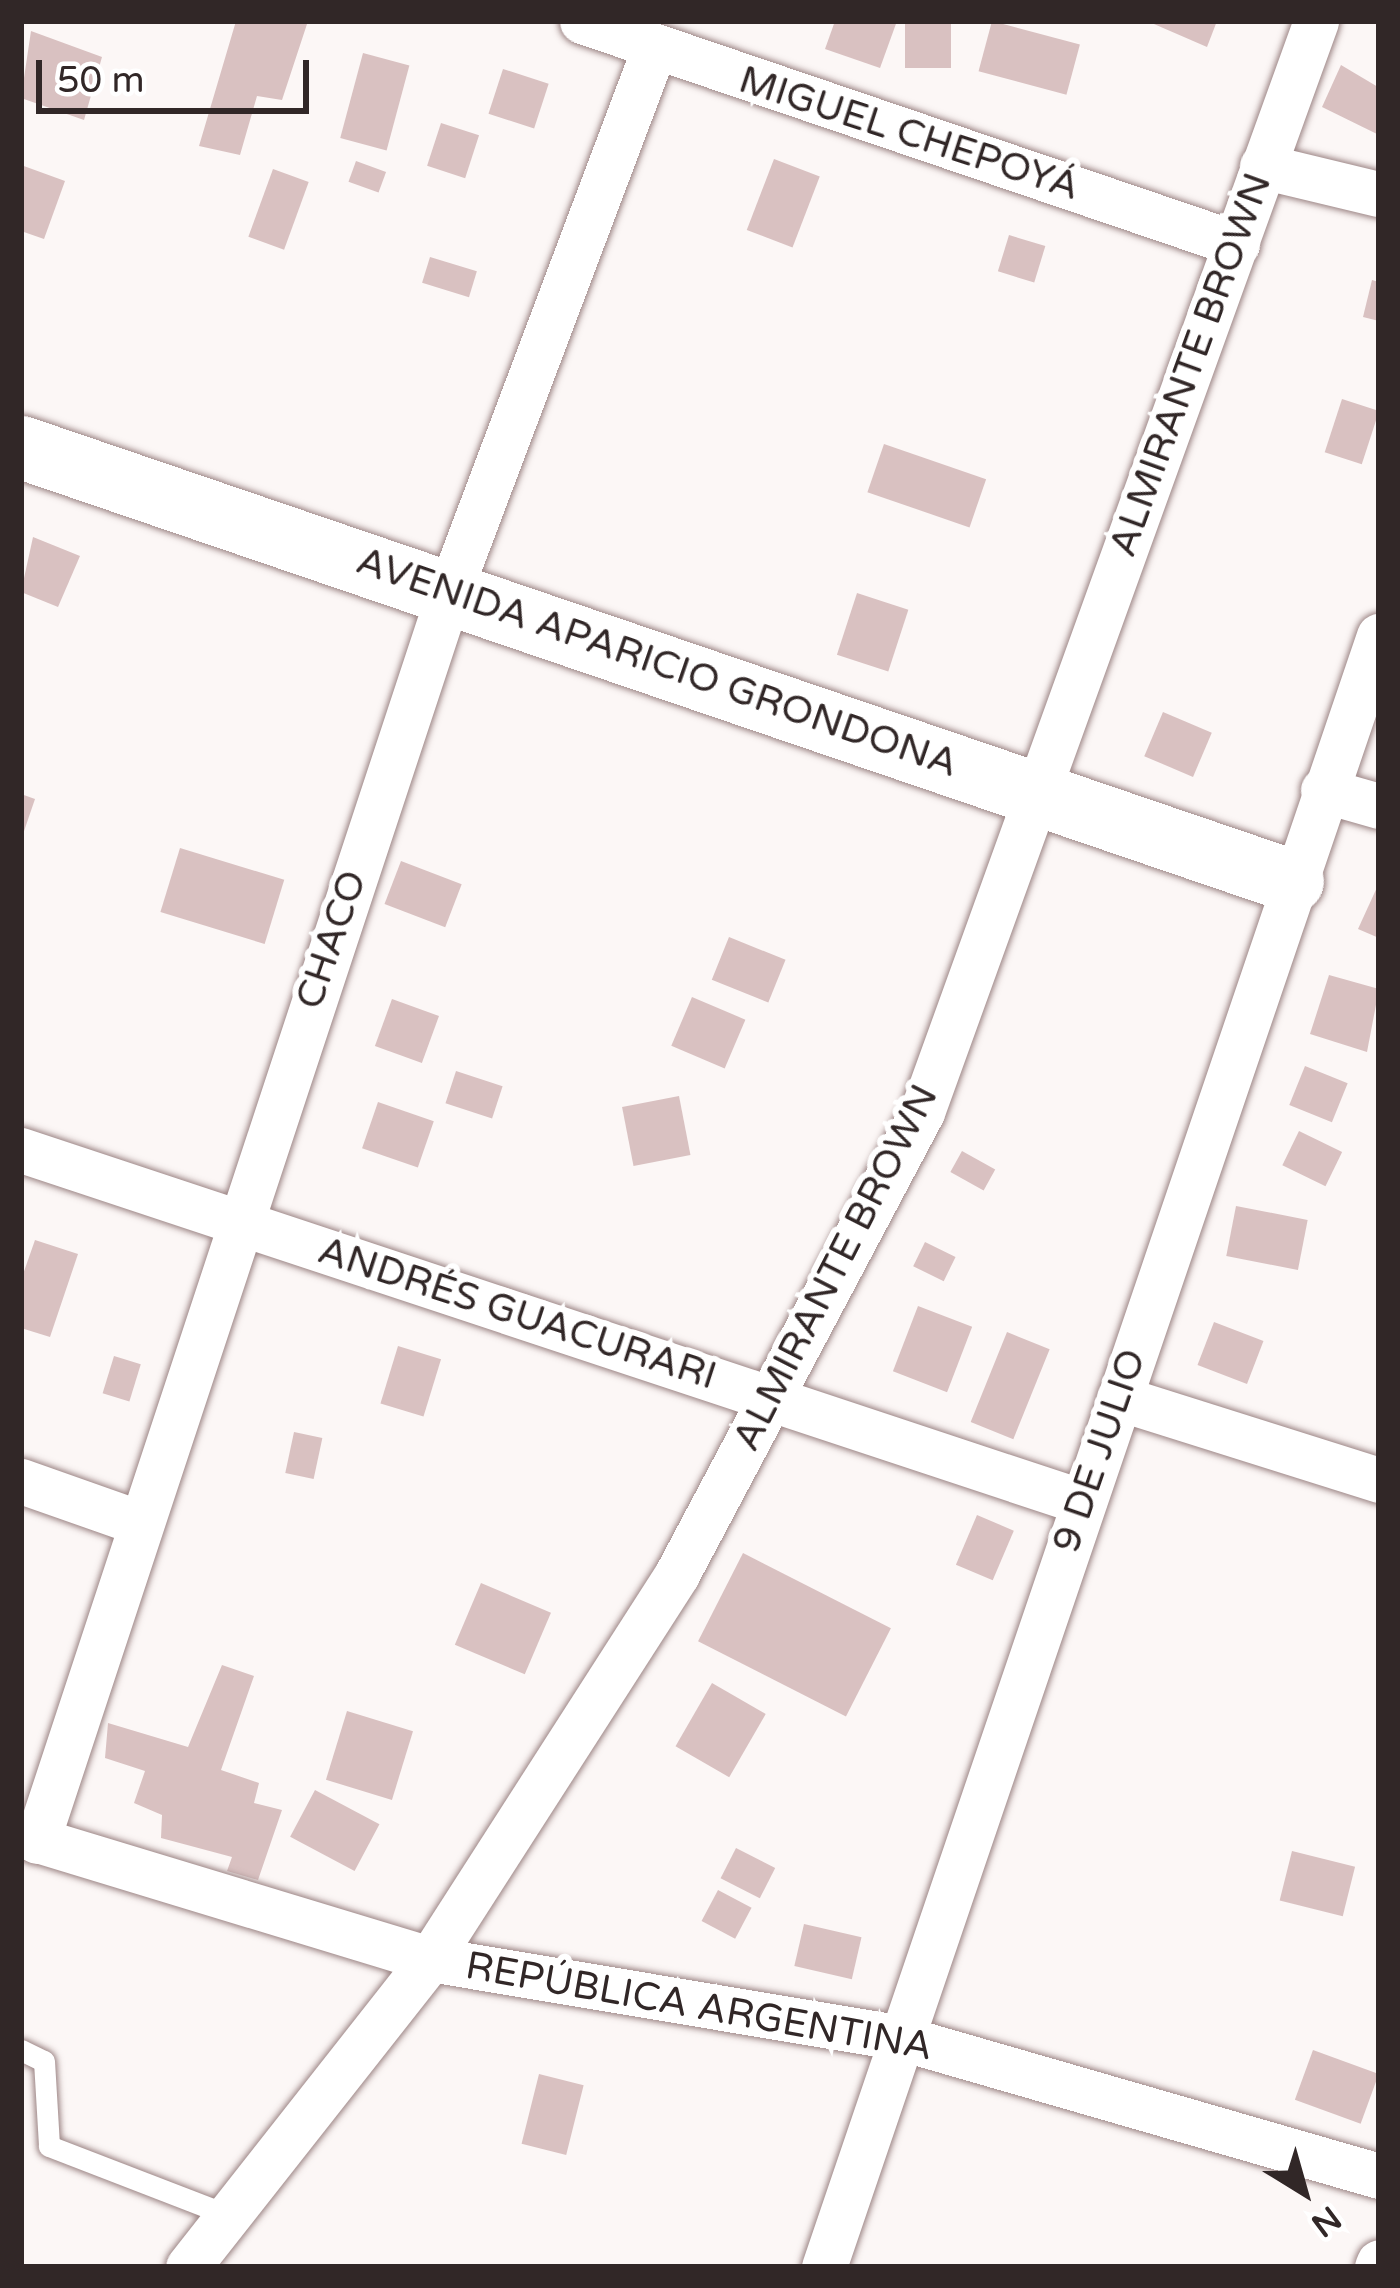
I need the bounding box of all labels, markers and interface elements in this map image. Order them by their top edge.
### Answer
scale bar [42,36,315,110]
street label: MIGUEL CHEPOYÁ [733,57,1085,211]
text: 50 m [57,59,145,102]
street label: ALMIRANTE BROWN [1100,167,1282,563]
street label: AVENIDA APARICIO GRONDONA [350,538,964,788]
street label: CHACO [287,865,377,1015]
street label: ALMIRANTE BROWN [723,1077,949,1459]
street label: ANDRÉS GUACURARI [312,1228,722,1400]
street label: 9 DE JULIO [1043,1343,1157,1559]
street label: REPÚBLICA ARGENTINA [462,1943,936,2071]
north arrow [1244,2132,1364,2252]
text: N [1304,2198,1348,2245]

